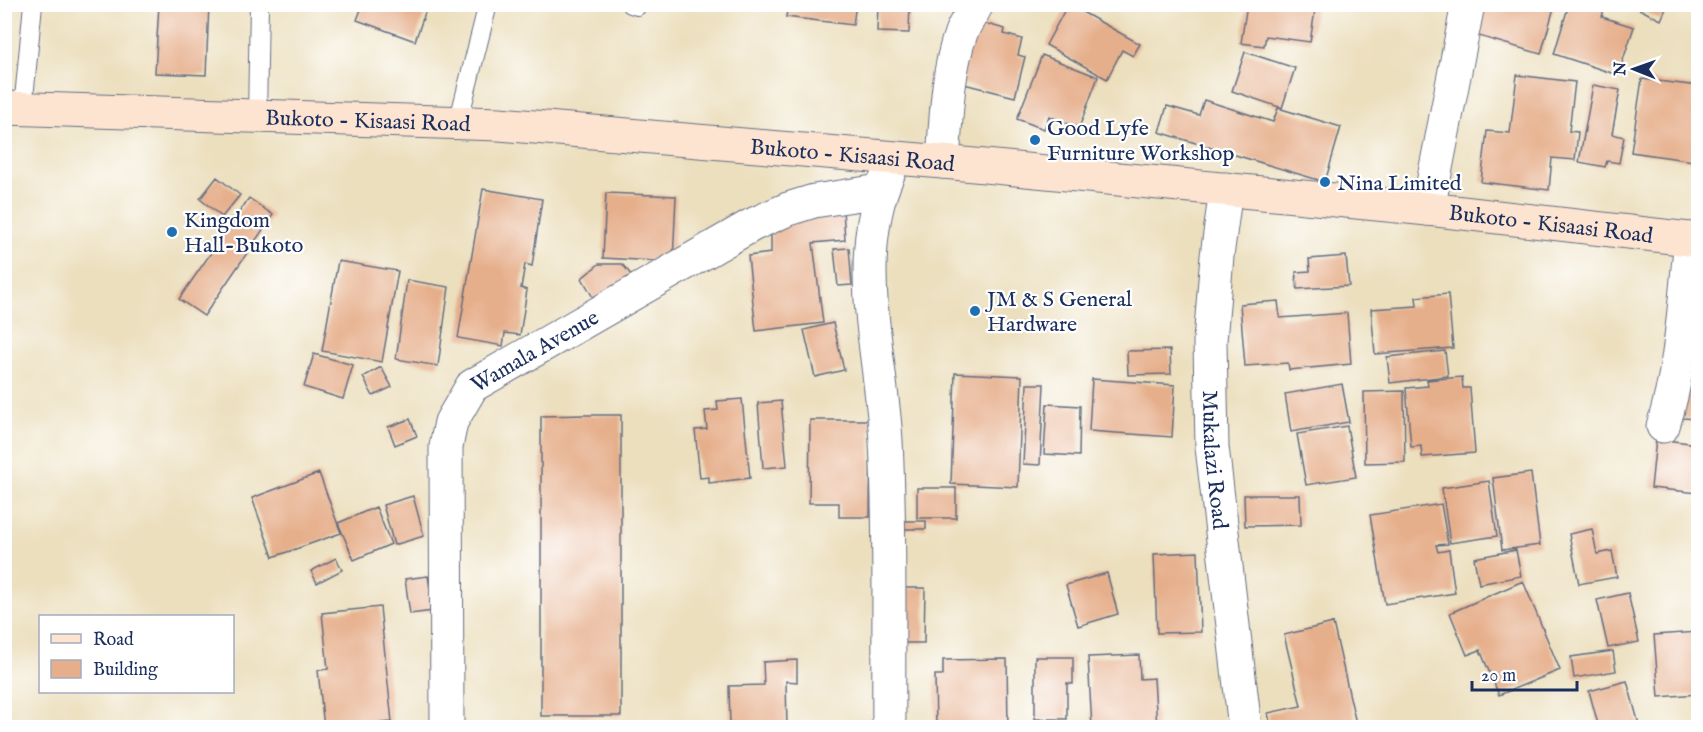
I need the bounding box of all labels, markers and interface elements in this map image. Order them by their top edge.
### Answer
north arrow [1604,39,1664,99]
text: N [1611,62,1631,77]
street label: Bukoto - Kisaasi Road [265,104,471,139]
place label: Good Lyfe Furniture Workshop [1047,115,1234,168]
marker: Good Lyfe Furniture Workshop [1028,133,1042,147]
street label: Bukoto - Kisaasi Road [749,134,956,179]
place label: Nina Limited [1337,170,1462,198]
marker: Nina Limited [1318,175,1332,189]
street label: Bukoto - Kisaasi Road [1447,199,1655,251]
place label: Kingdom Hall-Bukoto [184,207,304,260]
marker: Kingdom Hall-Bukoto [165,225,179,239]
place label: JM & S General Hardware [984,286,1132,339]
street label: Wamala Avenue [466,304,604,400]
marker: JM & S General Hardware [968,304,982,318]
street label: Mukalazi Road [1195,390,1234,531]
legend [39,615,234,693]
text: Road [93,629,134,652]
scale bar [1472,654,1577,692]
text: Building [93,659,158,682]
text: 20 m [1481,665,1516,688]

